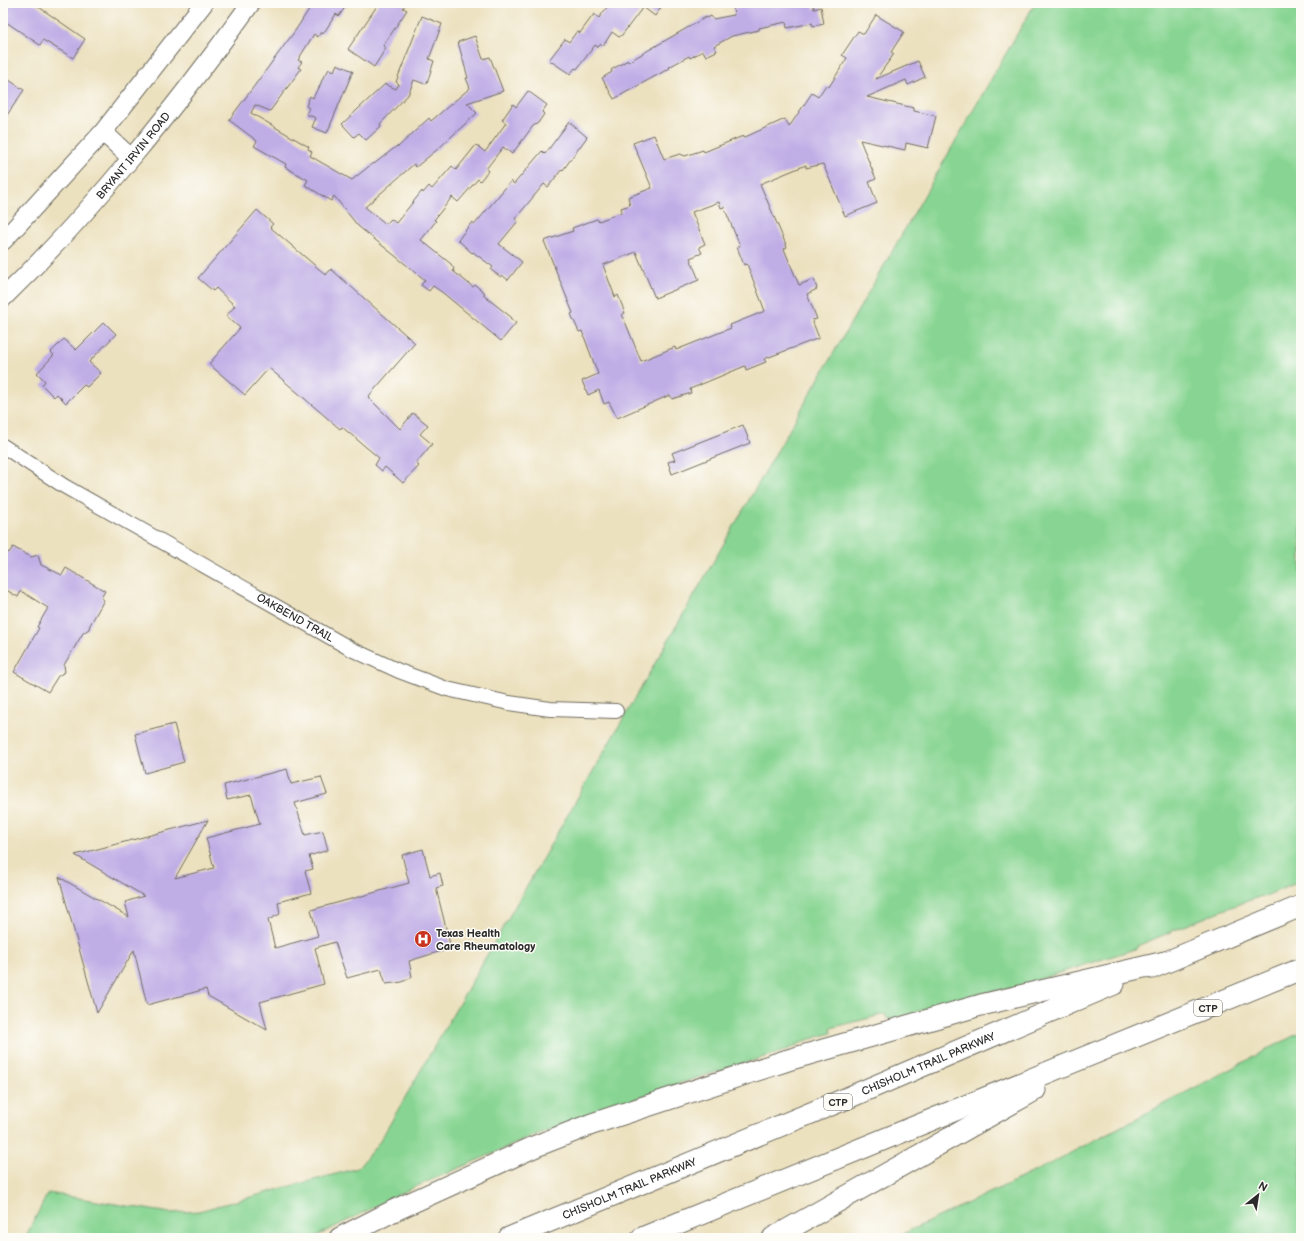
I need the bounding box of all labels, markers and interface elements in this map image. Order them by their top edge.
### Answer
street label: BRYANT IRVIN ROAD [94,110,173,202]
street label: OAKBEND TRAIL [254,591,337,645]
place label: Texas Health Care Rheumatology [436,927,535,953]
hospital icon: Texas Health Care Rheumatology [413,929,433,949]
road number: CTP [1194,1000,1222,1016]
street label: CHISHOLM TRAIL PARKWAY [860,1029,998,1098]
road number: CTP [824,1094,852,1110]
street label: CHISHOLM TRAIL PARKWAY [560,1155,699,1222]
north arrow [1238,1175,1278,1215]
text: N [1256,1179,1270,1194]

